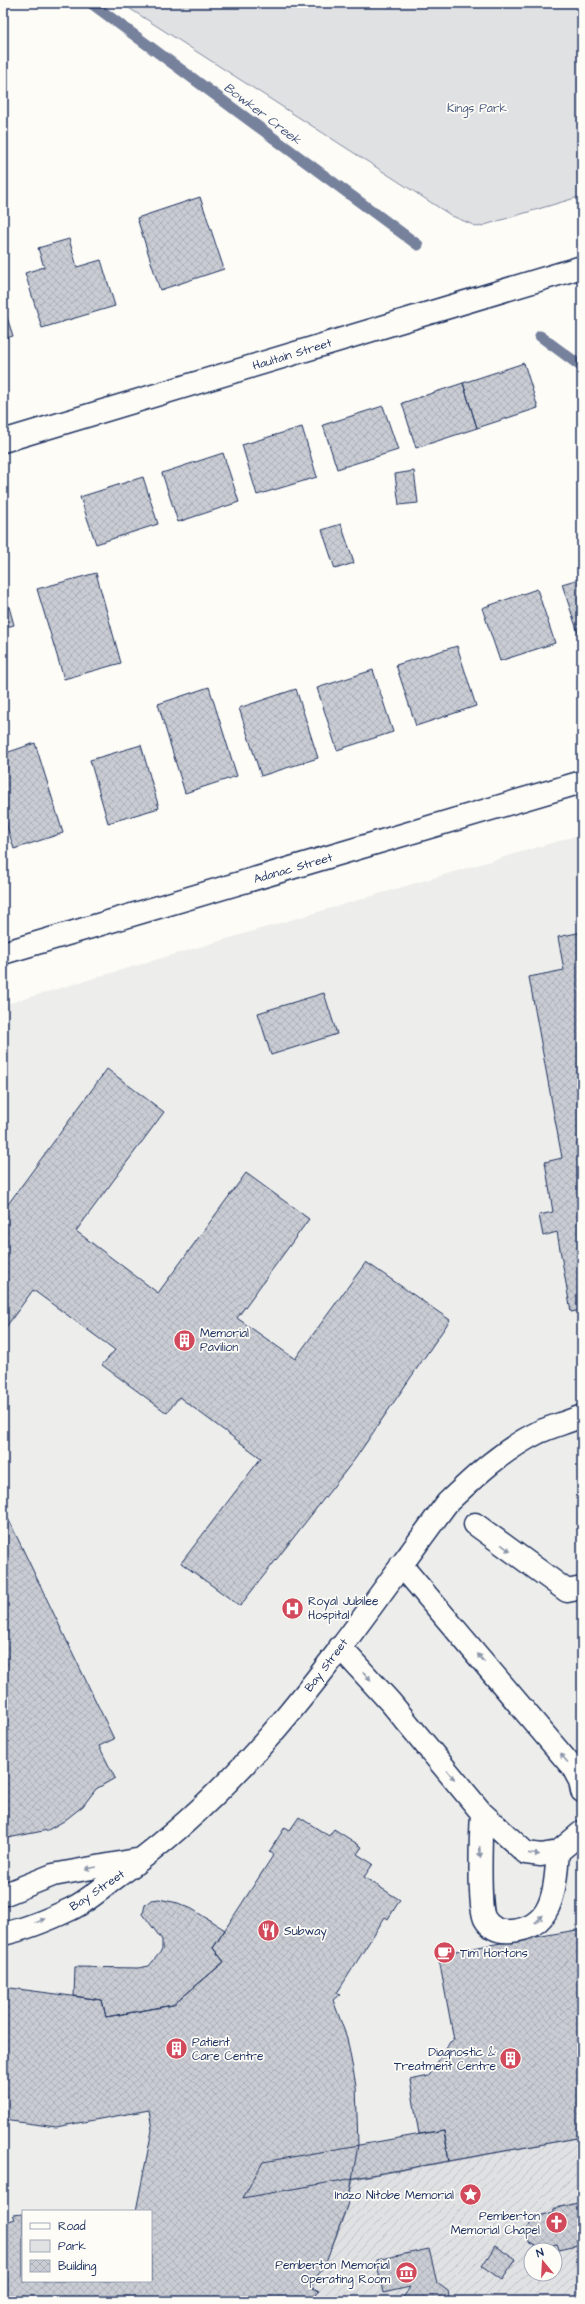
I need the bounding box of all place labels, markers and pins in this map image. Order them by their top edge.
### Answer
place label: Memorial Pavilion [200,1325,249,1356]
building icon: Memorial Pavilion [172,1327,198,1353]
place label: Royal Jubilee Hospital [308,1593,379,1624]
hospital icon: Royal Jubilee Hospital [279,1595,305,1621]
restaurant icon: Subway [255,1918,281,1944]
place label: Subway [284,1923,327,1941]
cafe icon: Tim Hortons [432,1940,458,1966]
place label: Tim Hortons [460,1945,528,1962]
place label: Patient Care Centre [192,2034,264,2065]
building icon: Patient Care Centre [163,2036,189,2062]
place label: Diagnostic & Treatment Centre [394,2044,496,2075]
building icon: Diagnostic & Treatment Centre [498,2046,524,2072]
place icon: Inazo Nitobe Memorial [457,2182,483,2208]
place label: Inazo Nitobe Memorial [335,2187,454,2204]
place label: Pemberton Memorial Chapel [451,2208,540,2239]
church icon: Pemberton Memorial Chapel [543,2210,569,2236]
place label: Pemberton Memorial Operating Room [275,2257,391,2289]
museum icon: Pemberton Memorial Operating Room [393,2259,419,2285]

